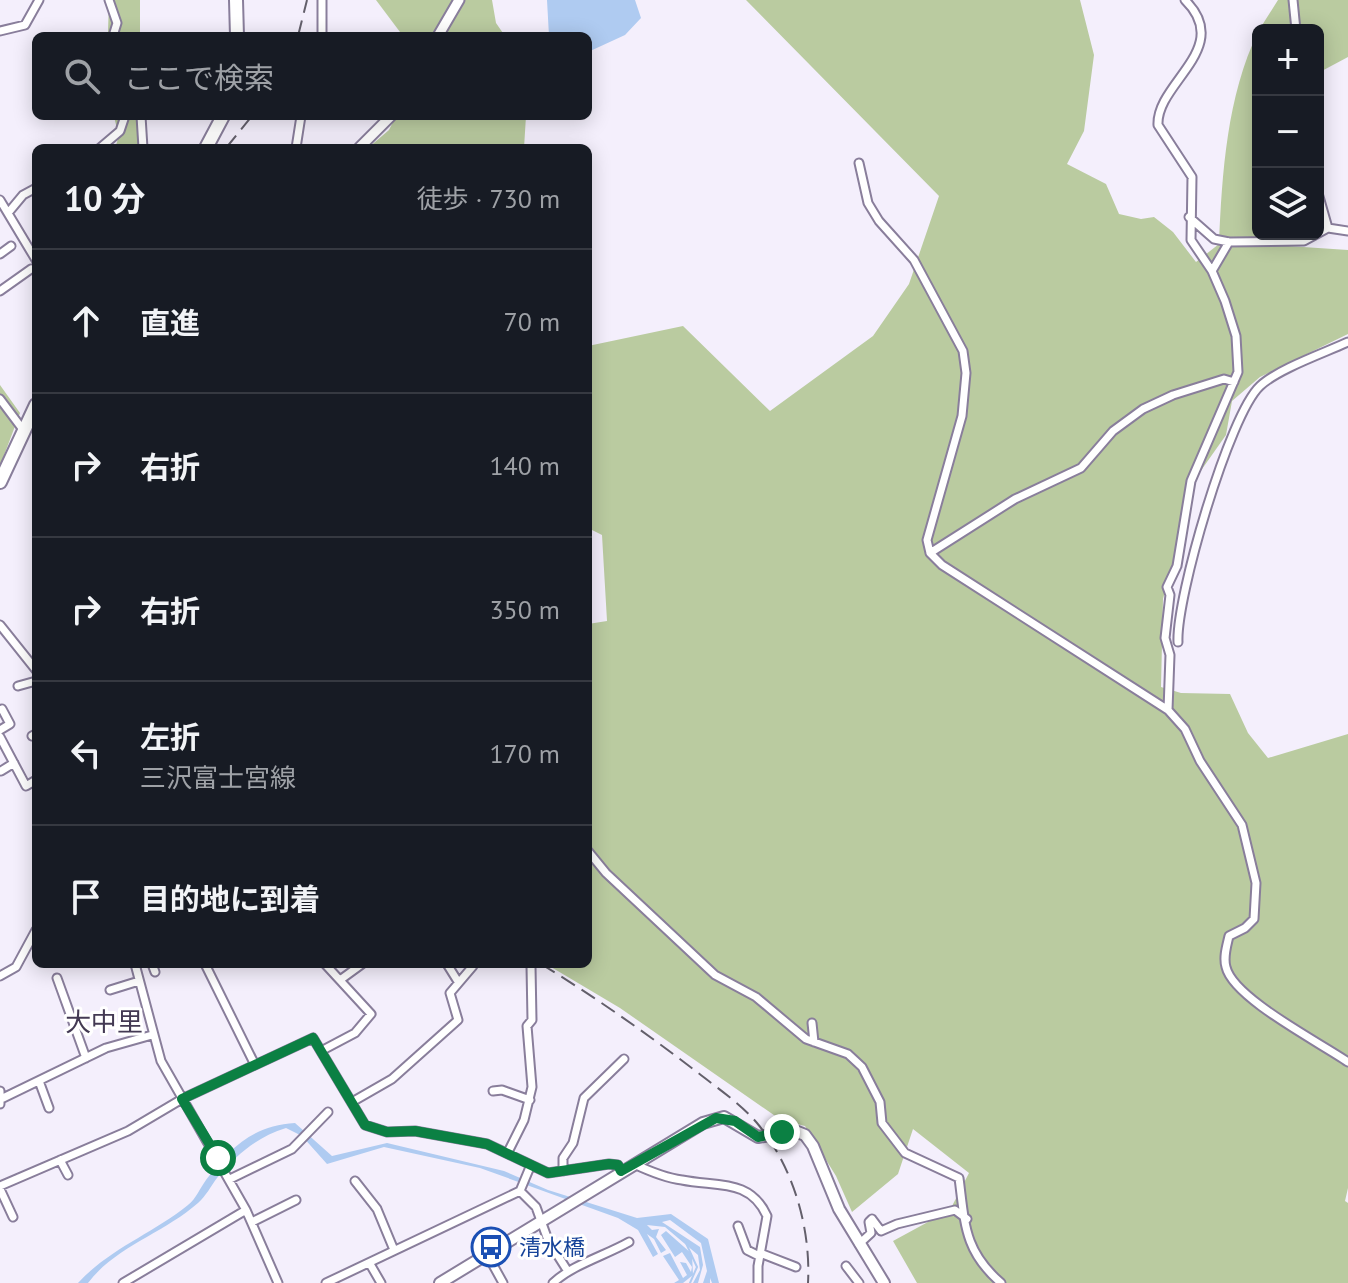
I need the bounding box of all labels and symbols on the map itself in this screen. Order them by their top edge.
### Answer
district label: 大中里 [65,1005,143,1038]
route end [764,1114,800,1150]
route start [200,1140,236,1176]
bus stop icon: 清水橋 [470,1226,512,1268]
place label: 清水橋 [519,1233,585,1261]

